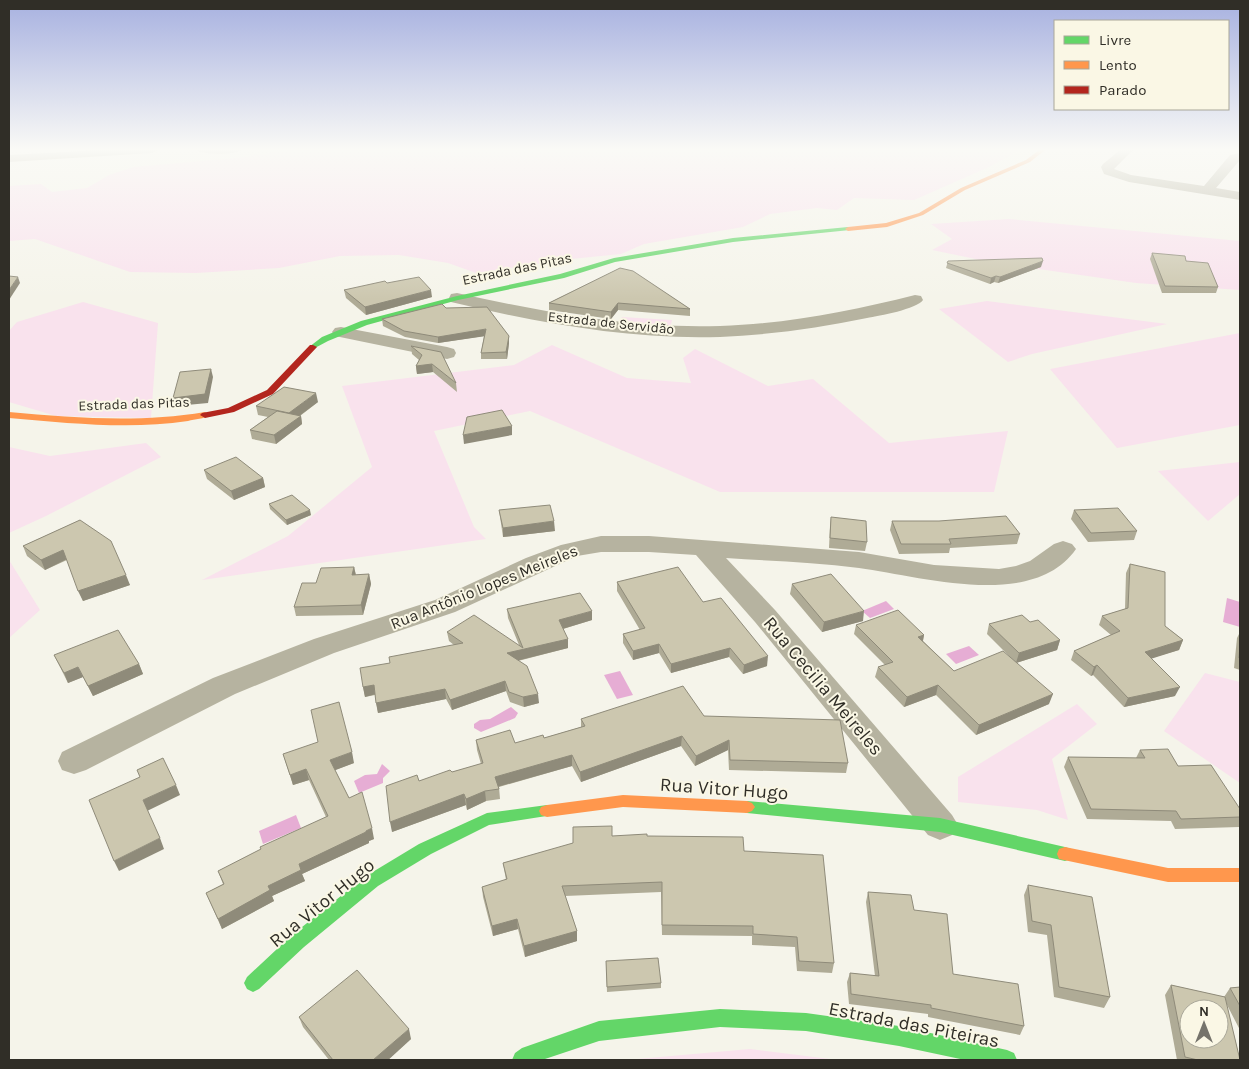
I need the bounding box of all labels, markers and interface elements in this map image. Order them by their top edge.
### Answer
legend [1054,20,1229,110]
text: Livre [1099,31,1131,49]
text: Lento [1099,56,1137,74]
text: Parado [1099,81,1146,99]
street label: Estrada das Pitas [461,249,573,289]
street label: Estrada de Servidão [547,308,675,338]
street label: Estrada das Pitas [78,394,190,414]
street label: Rua Antônio Lopes Meireles [388,541,580,633]
street label: Rua Cecilia Meireles [759,612,887,760]
street label: Rua Vitor Hugo [659,774,789,804]
street label: Rua Vitor Hugo [265,854,379,952]
street label: Estrada das Piteiras [827,998,1001,1052]
north arrow [1179,999,1229,1049]
text: N [1199,1003,1209,1020]

